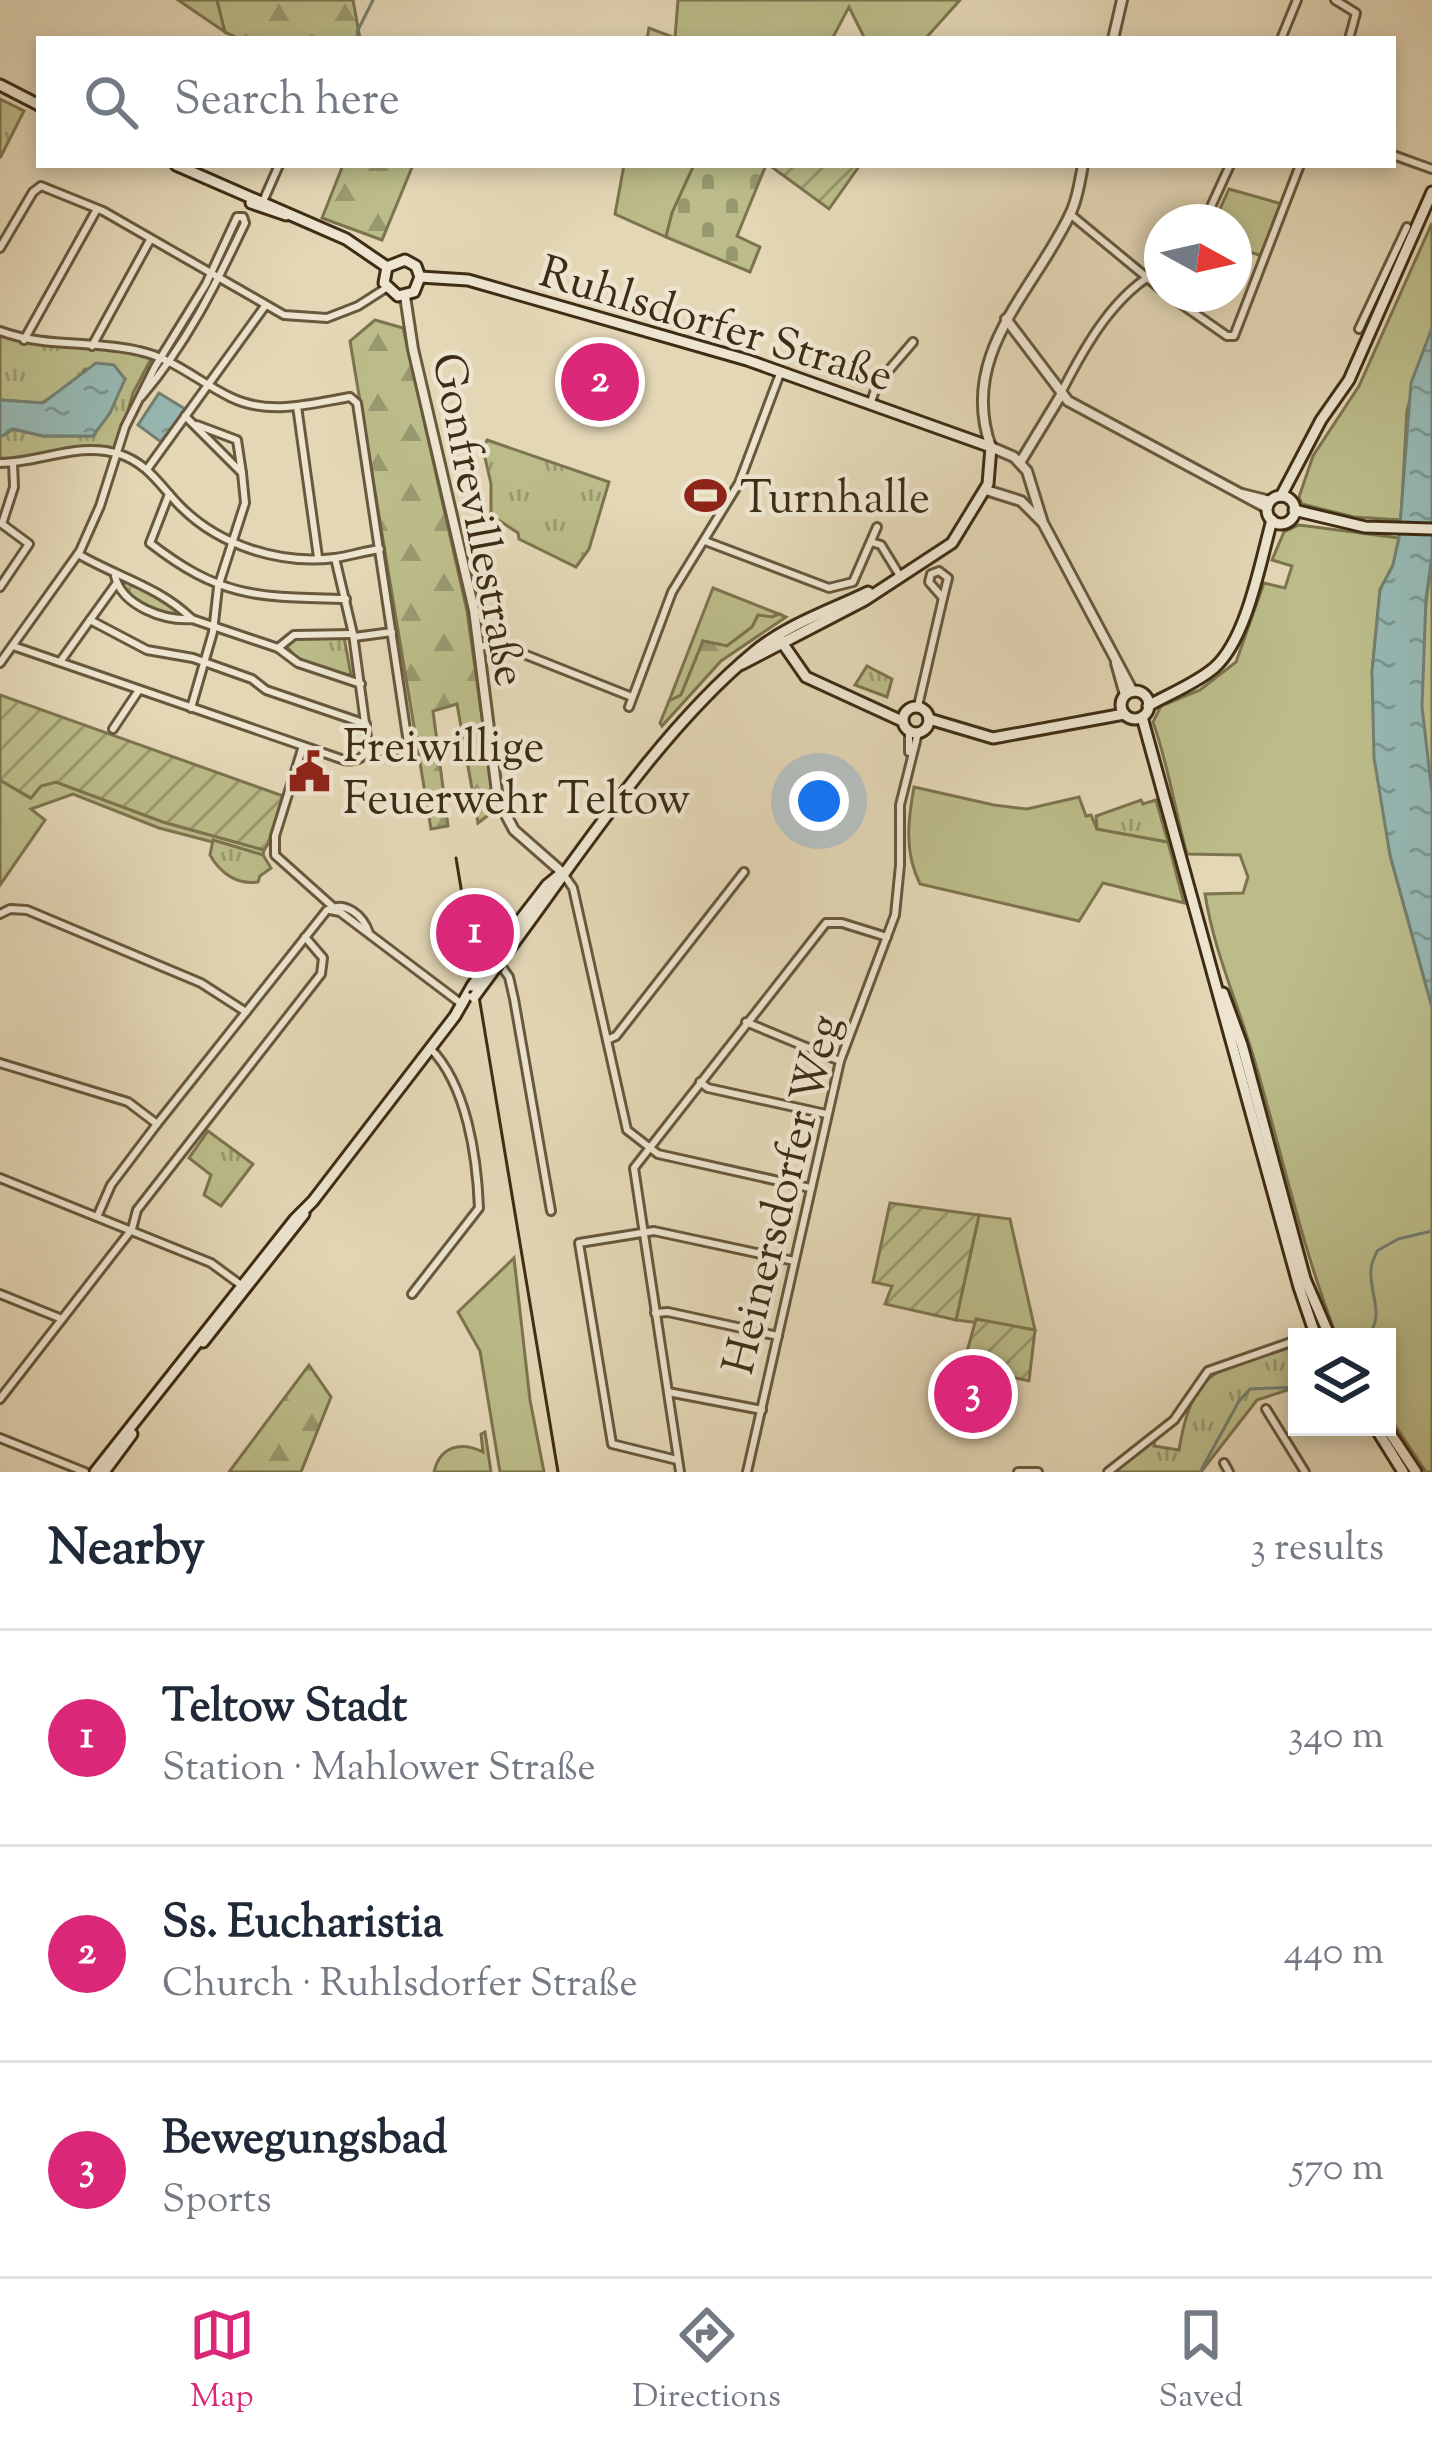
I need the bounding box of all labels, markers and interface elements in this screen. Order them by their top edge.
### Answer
search box [36,36,1396,168]
icon: search [78,69,144,135]
text: Search here [174,70,400,135]
north arrow [1144,204,1252,312]
street label: Ruhlsdorfer Straße [531,243,900,412]
pin: 2 [561,337,639,427]
street label: Gonfrevillestraße [411,348,540,692]
place label: Turnhalle [740,469,930,534]
sports icon: Turnhalle [683,473,729,519]
place label: Freiwillige Feuerwehr Teltow [343,718,690,835]
public building icon: Freiwillige Feuerwehr Teltow [286,748,332,794]
your location [789,771,849,831]
pin: 1 [436,888,514,978]
street label: Heinersdorfer Weg [709,1009,861,1382]
map controls [1288,1328,1396,1436]
button: layers [1288,1328,1396,1436]
pin: 3 [934,1349,1012,1439]
text: Nearby [48,1514,205,1587]
text: 3 results [1250,1522,1384,1578]
text: Teltow Stadt [162,1677,407,1742]
text: 1 [80,1710,94,1766]
text: 340 m [1288,1710,1384,1766]
text: Station · Mahlower Straße [162,1742,596,1798]
text: Ss. Eucharistia [162,1893,443,1958]
text: 2 [78,1926,96,1982]
text: 440 m [1284,1926,1384,1982]
text: Church · Ruhlsdorfer Straße [162,1958,638,2014]
text: Bewegungsbad [162,2109,447,2174]
text: 3 [79,2142,95,2198]
text: 570 m [1291,2142,1384,2198]
text: Sports [162,2174,272,2230]
tab: Map [189,2302,255,2422]
tab: Directions [632,2302,781,2422]
tab: Saved [1159,2302,1243,2422]

